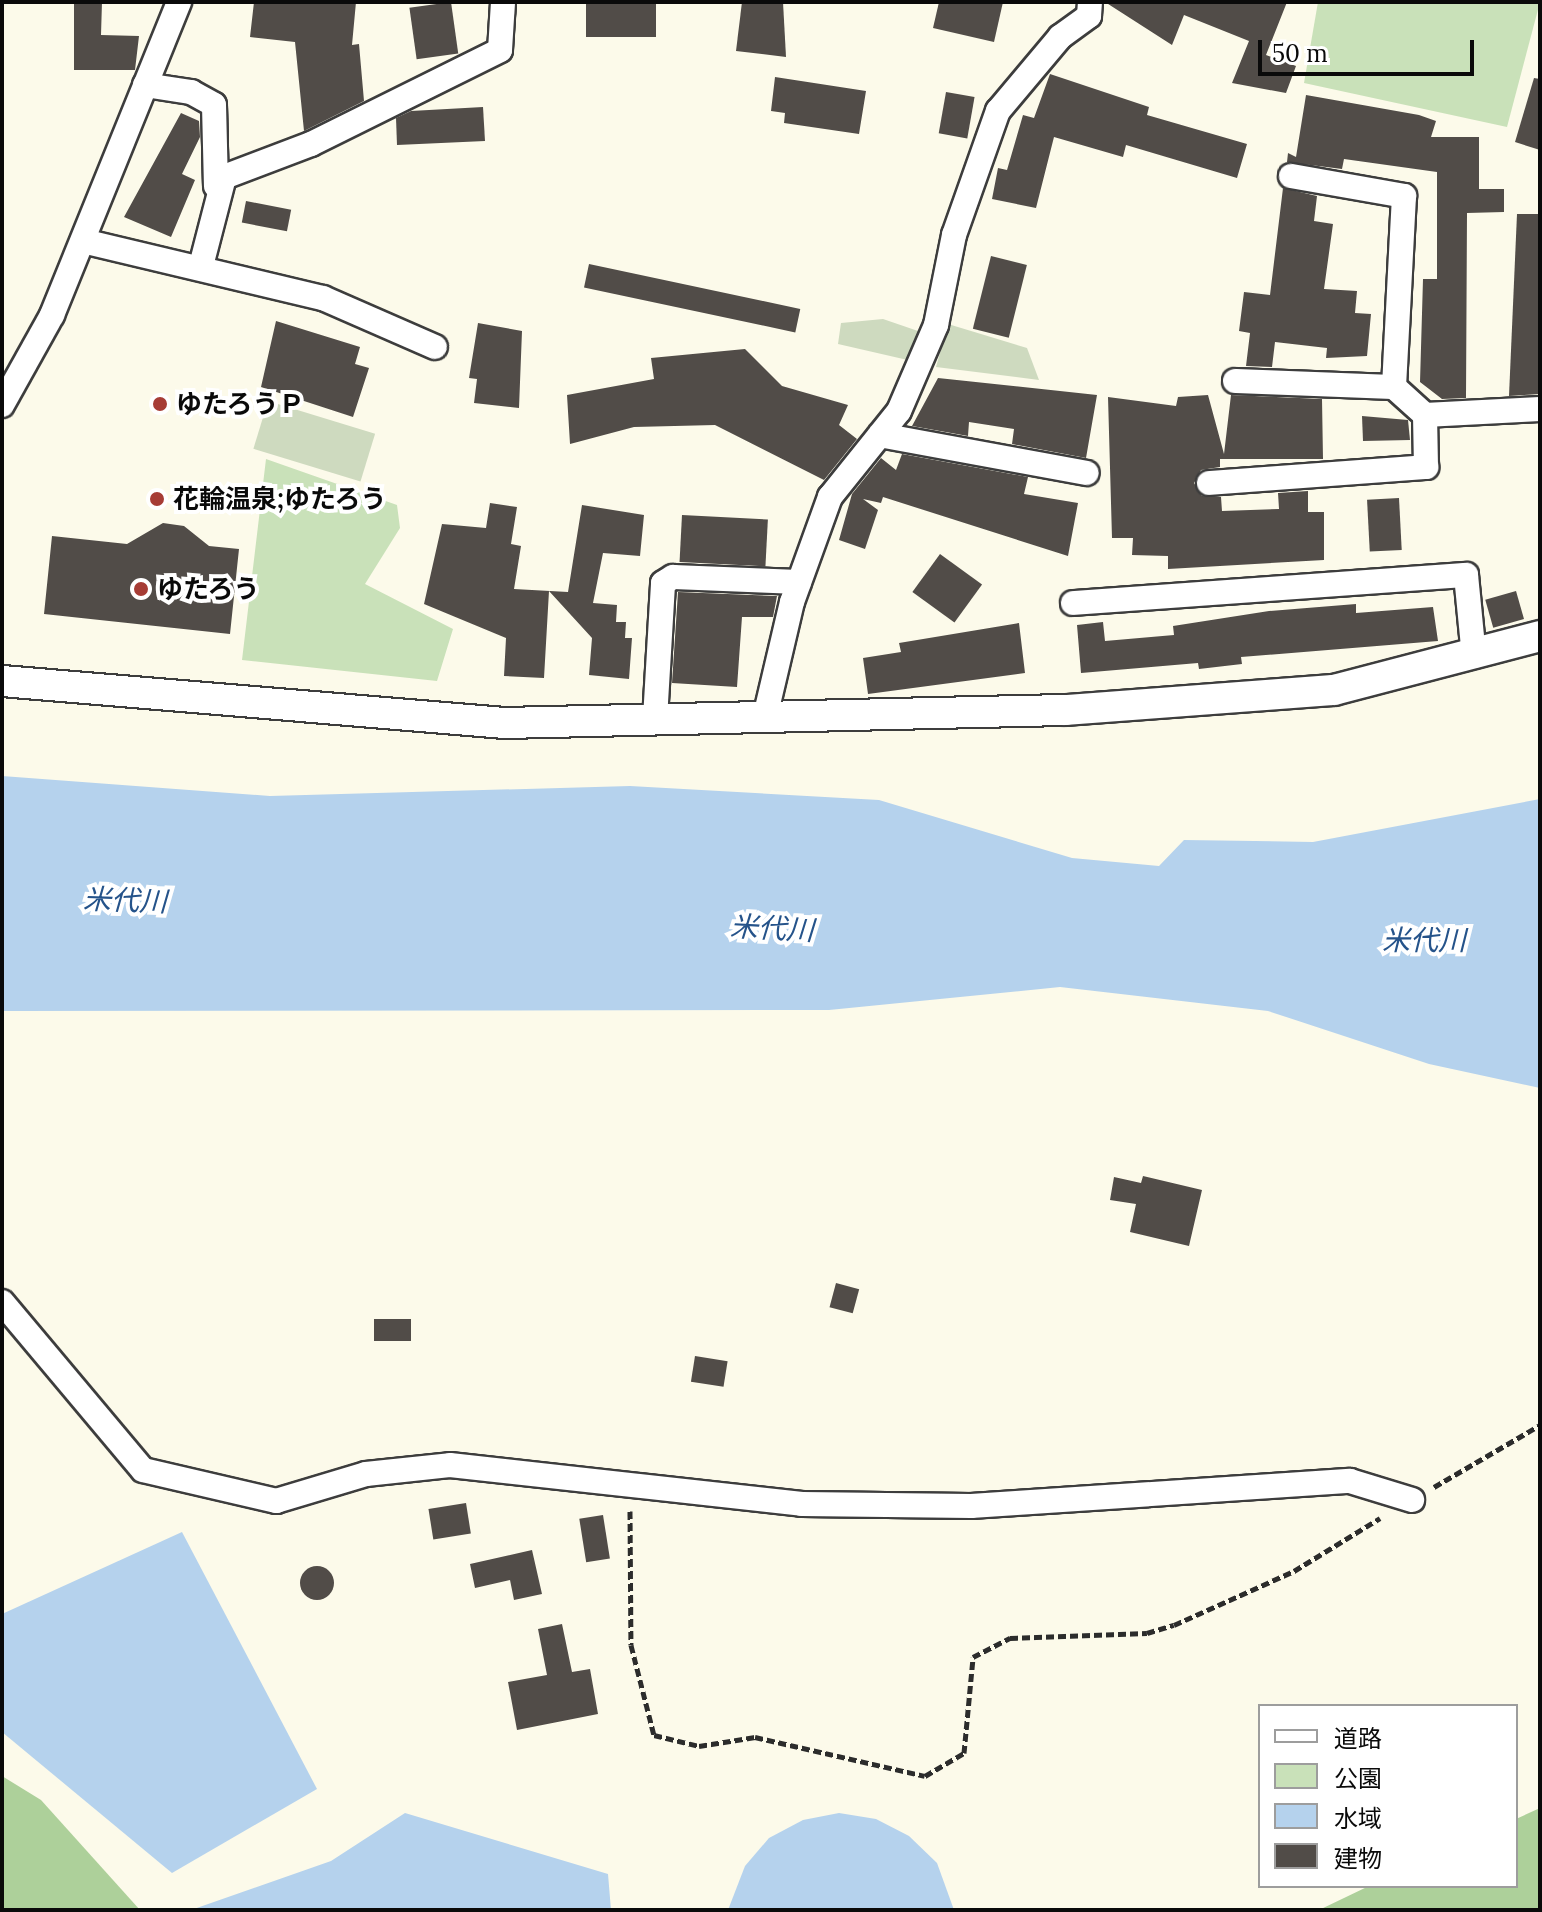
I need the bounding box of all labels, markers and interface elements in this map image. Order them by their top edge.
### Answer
scale bar [1262,24,1478,74]
text: 50 m [1272,38,1328,69]
place label: ゆたろうＰ [176,388,306,420]
marker: ゆたろうＰ [151,395,169,413]
place label: 花輪温泉;ゆたろう [173,483,388,515]
marker: 花輪温泉;ゆたろう [148,490,166,508]
place label: ゆたろう [157,573,261,605]
marker: ゆたろう [132,580,150,598]
water label: 米代川 [82,882,168,918]
water label: 米代川 [729,909,815,947]
water label: 米代川 [1382,923,1466,957]
legend [1258,1704,1518,1888]
text: 道路 [1334,1723,1382,1754]
text: 公園 [1334,1763,1382,1794]
text: 水域 [1334,1803,1382,1834]
text: 建物 [1334,1843,1382,1874]

